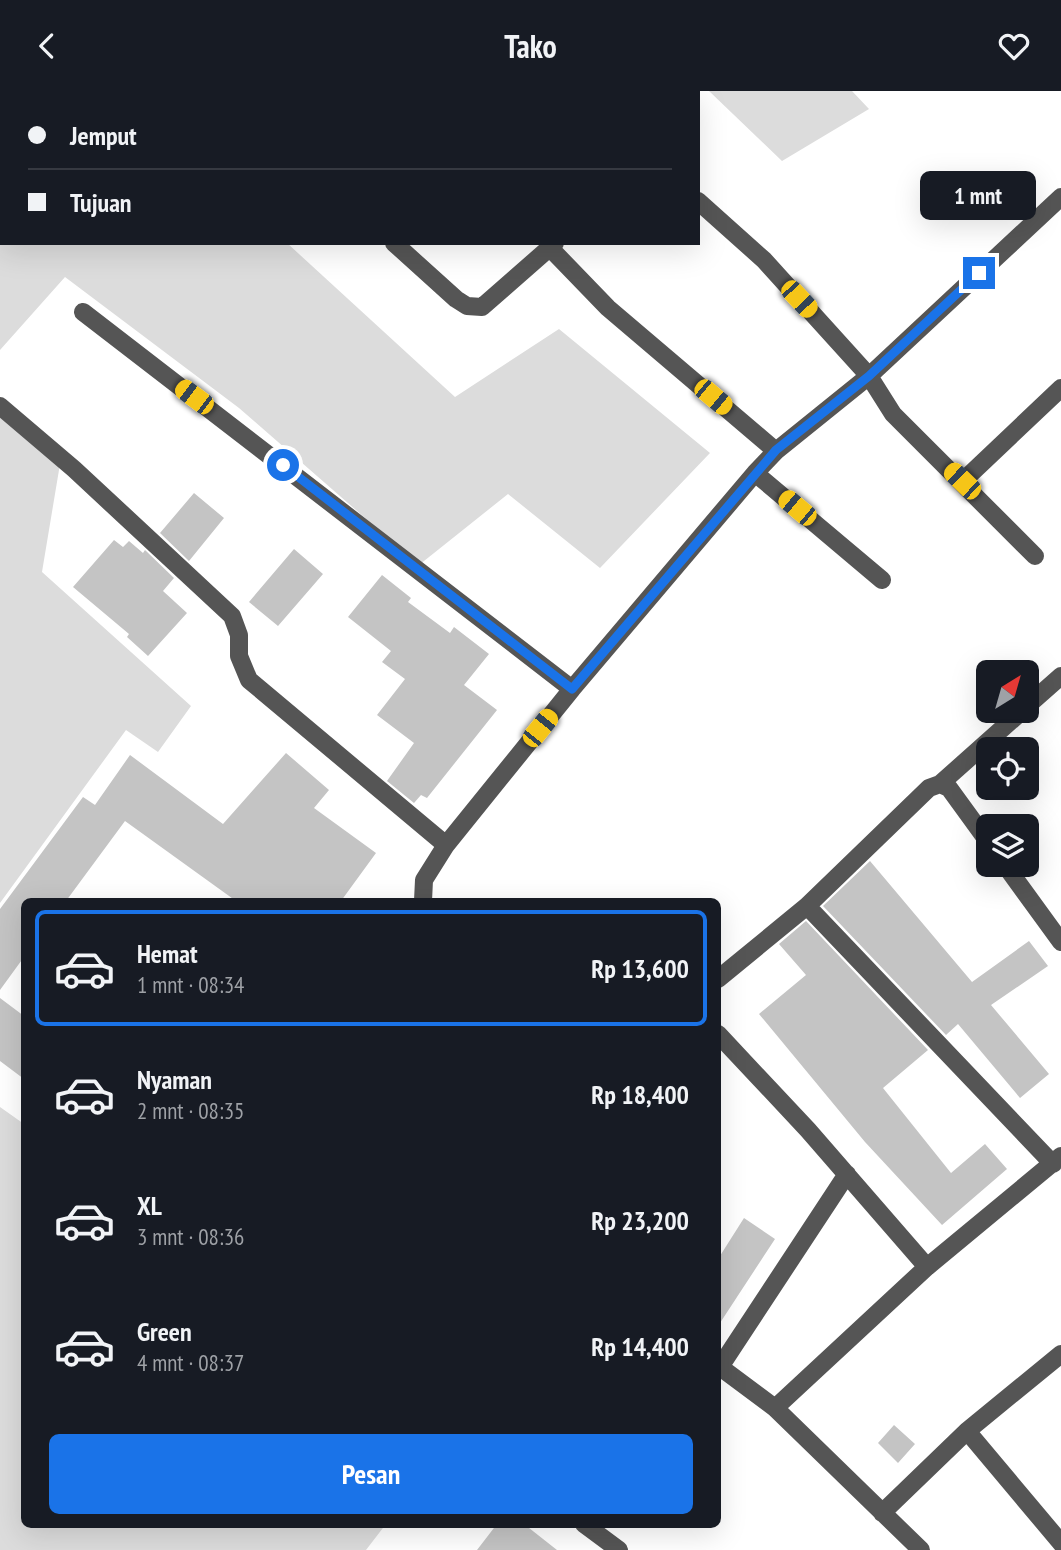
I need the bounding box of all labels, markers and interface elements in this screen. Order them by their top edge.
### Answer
text: Tako [504,25,557,67]
icon: back [28,27,66,65]
icon: heart [995,27,1033,65]
text: Jemput [70,119,137,152]
callout: 1 mnt [921,171,1037,221]
text: 1 mnt [954,181,1002,210]
text: Tujuan [70,186,132,219]
route end [963,257,995,289]
car [777,276,822,322]
car [691,375,736,419]
car [171,376,218,418]
route start [267,449,299,481]
car [940,459,985,503]
car [775,486,820,530]
north arrow [976,660,1040,723]
map controls [976,660,1039,877]
car [519,705,562,751]
button: locate [976,737,1039,800]
button: layers [976,814,1039,877]
icon: car [53,937,116,1000]
text: Hemat [137,937,198,970]
text: Rp 13,600 [591,952,689,985]
text: 1 mnt · 08:34 [137,970,244,999]
icon: car [53,1063,116,1126]
text: Nyaman [137,1063,212,1096]
text: Rp 18,400 [591,1078,689,1111]
text: 2 mnt · 08:35 [137,1096,244,1125]
icon: car [53,1189,116,1252]
text: XL [137,1189,162,1222]
text: Rp 23,200 [591,1204,689,1237]
text: 3 mnt · 08:36 [137,1222,244,1251]
icon: car [53,1315,116,1378]
text: Green [137,1315,192,1348]
text: Rp 14,400 [591,1330,689,1363]
text: 4 mnt · 08:37 [137,1348,244,1377]
button: Pesan [49,1434,693,1514]

